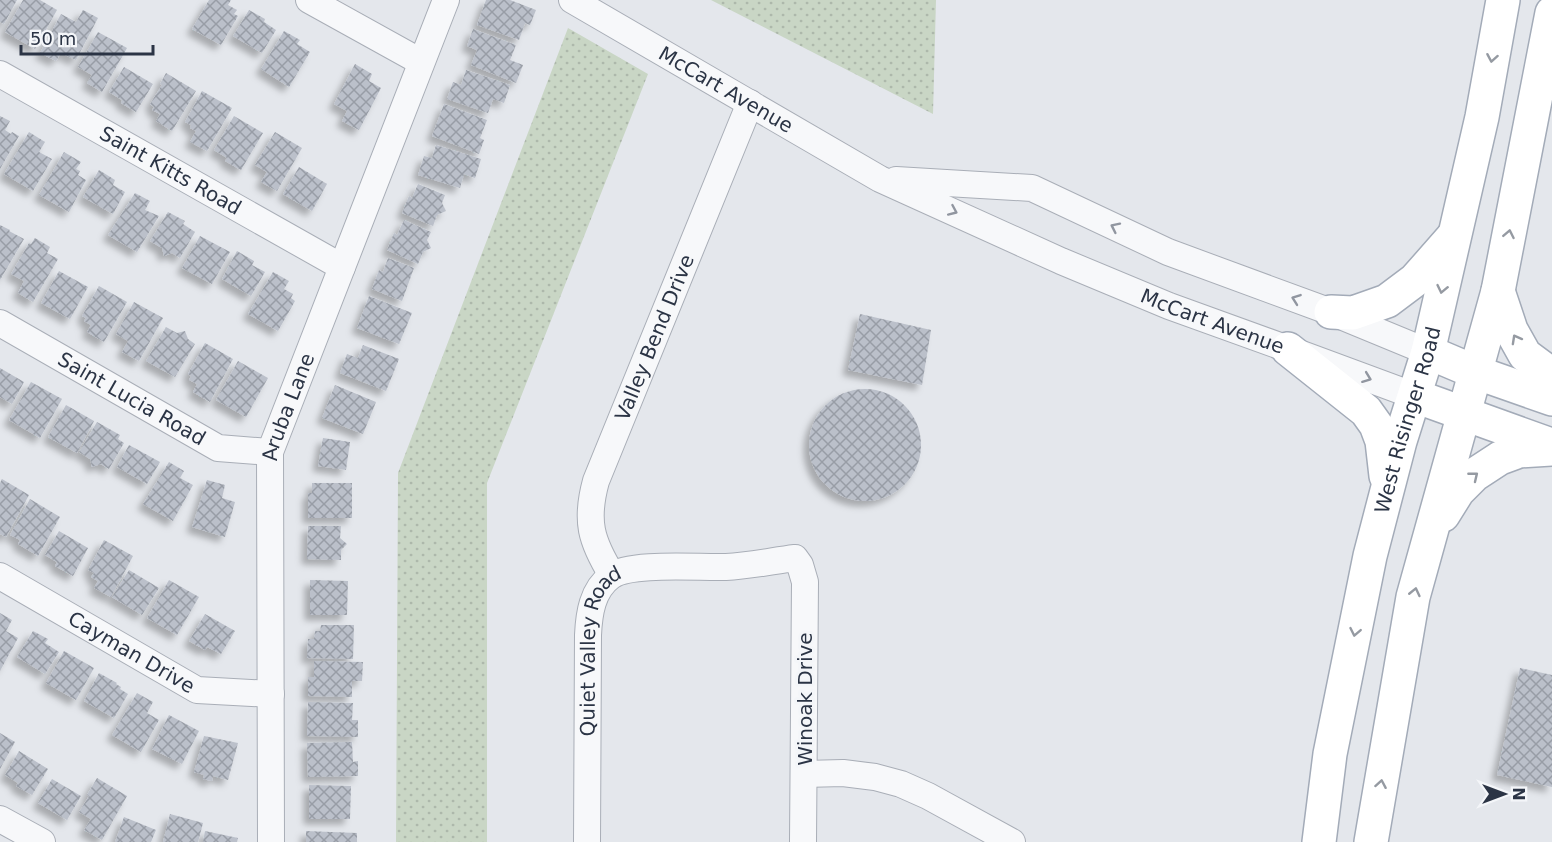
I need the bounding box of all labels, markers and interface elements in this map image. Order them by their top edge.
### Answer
scale bar [21,18,153,56]
text: 50 m [30,28,76,49]
street label: McCart Avenue [654,41,797,138]
one-way arrow [1487,53,1499,62]
street label: Saint Kitts Road [96,121,246,220]
one-way arrow [946,204,957,216]
one-way arrow [1111,223,1122,234]
one-way arrow [1502,229,1515,239]
street label: Valley Bend Drive [610,251,699,424]
street label: McCart Avenue [1137,284,1288,359]
one-way arrow [1437,284,1450,294]
one-way arrow [1291,294,1302,306]
street label: West Risinger Road [1370,324,1446,516]
one-way arrow [1512,335,1523,345]
street label: Saint Lucia Road [54,347,210,450]
street label: Aruba Lane [258,350,319,461]
one-way arrow [1361,371,1372,384]
one-way arrow [1467,473,1478,484]
street label: Quiet Valley Road [576,561,625,736]
one-way arrow [1407,587,1420,597]
street label: Cayman Drive [64,606,199,698]
one-way arrow [1349,626,1362,636]
street label: Winoak Drive [793,632,817,766]
north arrow [1474,764,1534,824]
one-way arrow [1374,780,1387,790]
text: N [1509,787,1528,801]

